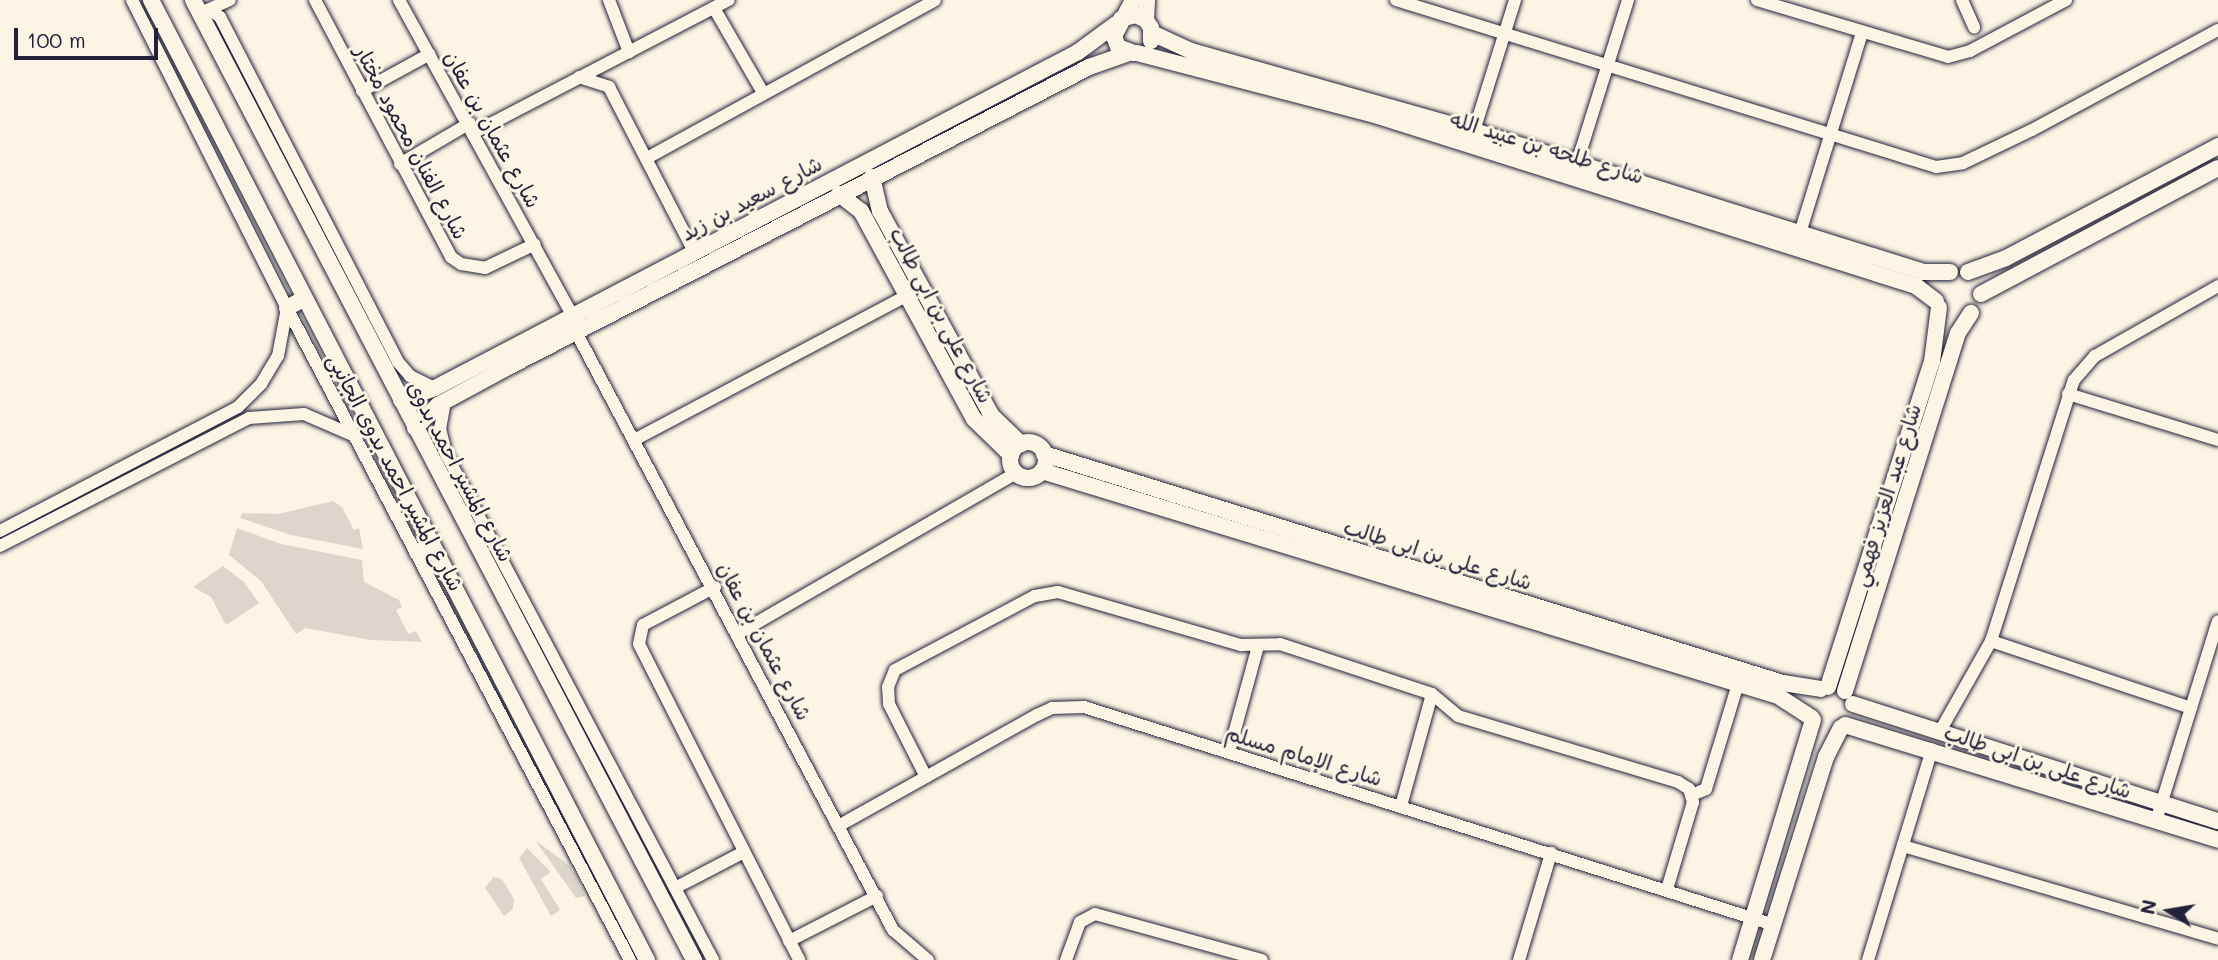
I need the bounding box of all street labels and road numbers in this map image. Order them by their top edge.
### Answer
street label: شارع الفنان محمود مختار [350,41,474,243]
street label: شارع عثمان بن عفان [439,46,547,212]
street label: شارع طلحه بن عبيد الله [1447,106,1647,188]
street label: شارع سعيد بن زيد [676,150,826,246]
street label: شارع على بن ابى طالب [885,223,999,407]
street label: شارع المشير احمد بدوى الجانبى [323,349,469,595]
street label: شارع المشير احمد بدوى [403,376,519,566]
street label: شارع عبد العزيز فهمي [1846,401,1926,589]
street label: شارع على بن ابى طالب [1341,513,1535,595]
street label: شارع عثمان بن عفان [713,558,817,724]
street label: شارع الإمام مسلم [1223,719,1385,791]
street label: شارع على بن ابى طالب [1941,719,2135,803]

